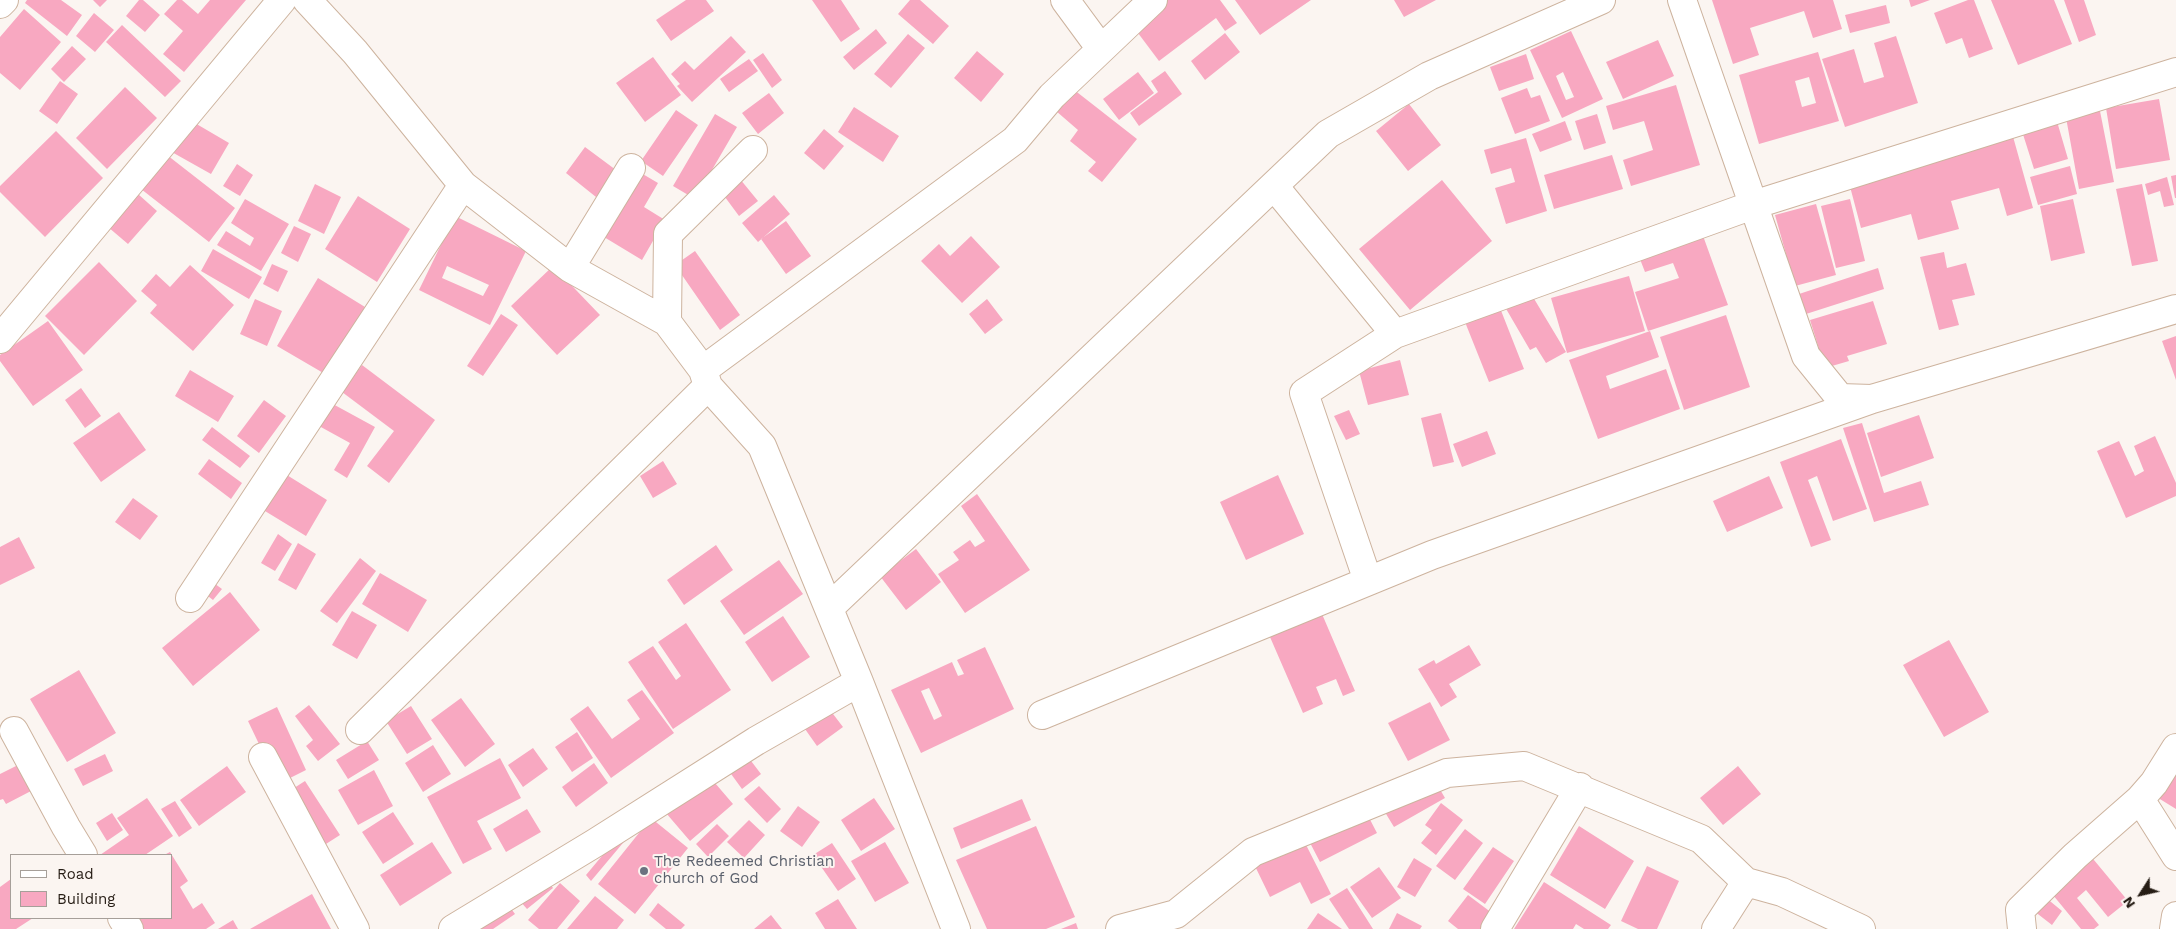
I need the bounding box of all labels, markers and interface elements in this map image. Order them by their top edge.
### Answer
place label: The Redeemed Christian church of God [654,853,834,888]
legend [10,854,172,919]
text: Road [57,865,94,883]
marker: The Redeemed Christian church of God [638,865,650,877]
north arrow [2116,869,2166,919]
text: Building [57,890,115,908]
text: N [2119,894,2138,911]

